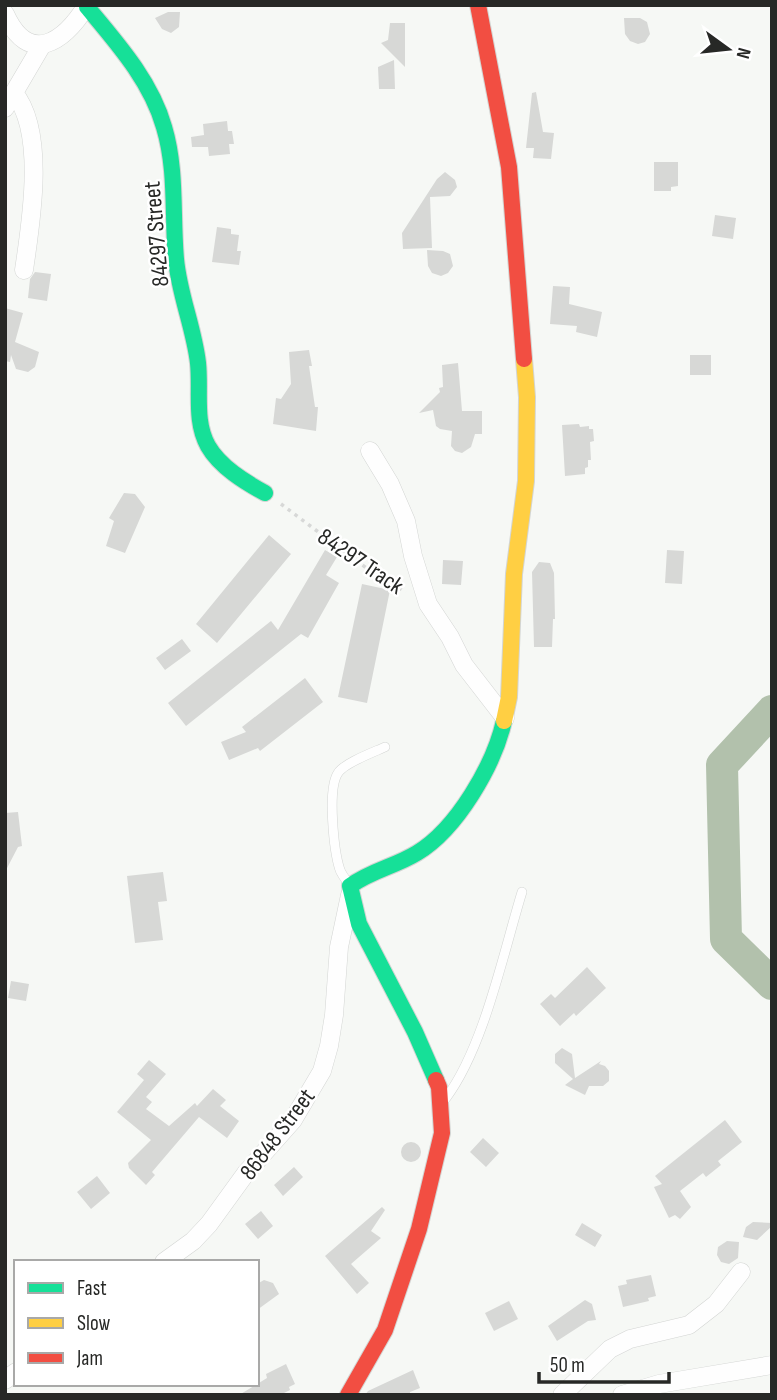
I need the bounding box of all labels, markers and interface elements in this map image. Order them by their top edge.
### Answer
north arrow [693,14,763,84]
text: N [731,45,755,61]
street label: 84297 Street [137,180,176,288]
street label: 84297 Track [312,522,409,601]
street label: 86848 Street [234,1083,321,1186]
legend [14,1260,259,1386]
text: Fast [77,1276,107,1301]
text: Slow [77,1311,111,1336]
scale bar [539,1340,668,1384]
text: Jam [76,1346,103,1371]
text: 50 m [550,1353,585,1378]

